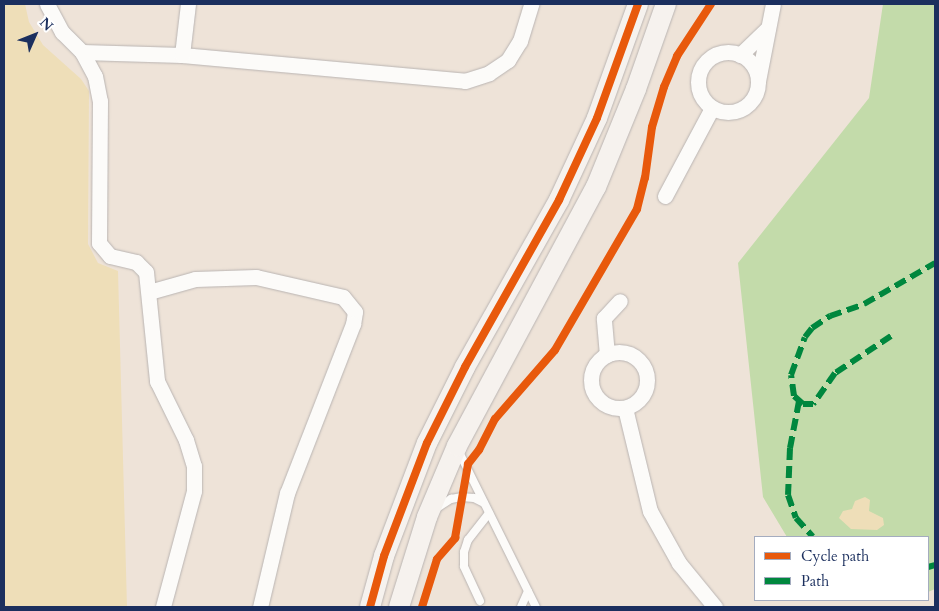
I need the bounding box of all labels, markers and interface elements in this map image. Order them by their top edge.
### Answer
north arrow [10,10,60,60]
text: N [35,13,57,35]
legend [754,536,929,601]
text: Cycle path [801,546,869,566]
text: Path [801,571,829,591]

